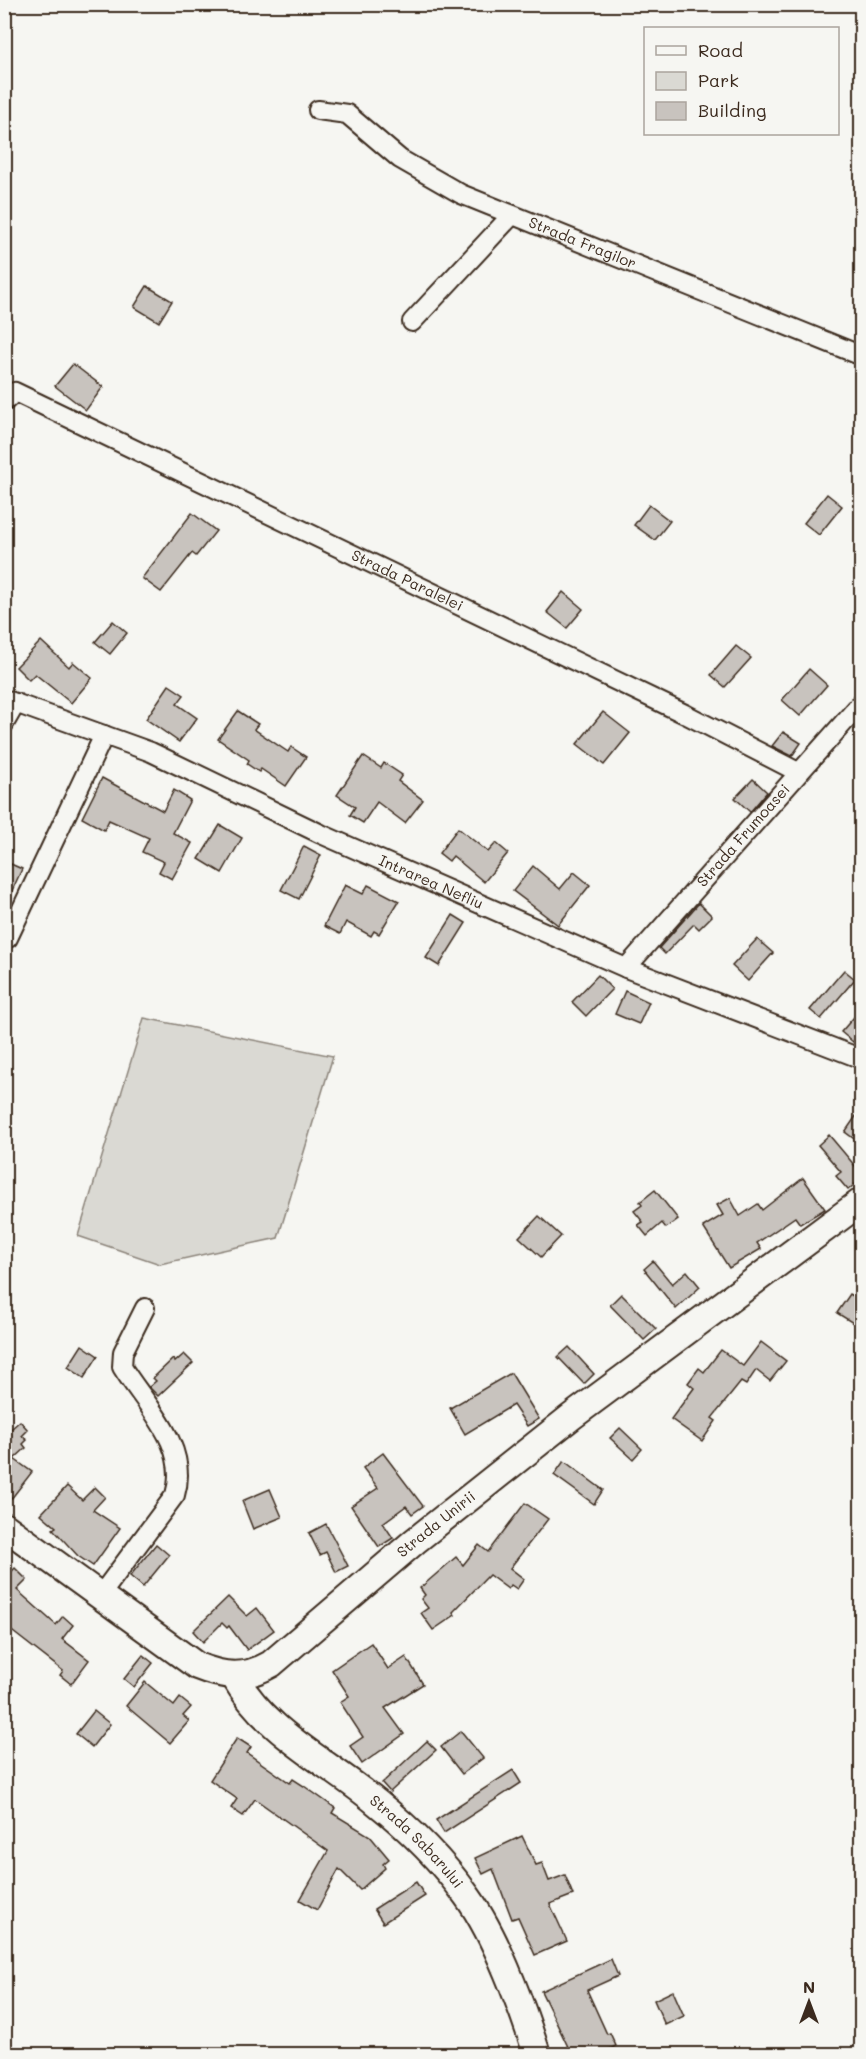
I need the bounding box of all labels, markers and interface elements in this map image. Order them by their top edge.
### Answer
legend [644,27,839,135]
text: Road [698,38,743,62]
text: Park [698,68,739,92]
text: Building [698,98,766,122]
street label: Strada Fragilor [526,211,640,273]
street label: Strada Paralelei [348,544,467,615]
street label: Strada Frumoasei [692,779,794,891]
street label: Intrarea Nefliu [376,850,487,913]
street label: Strada Unirii [392,1486,479,1561]
street label: Strada Sabarului [366,1790,469,1892]
north arrow [779,1972,839,2032]
text: N [803,1976,815,1997]

